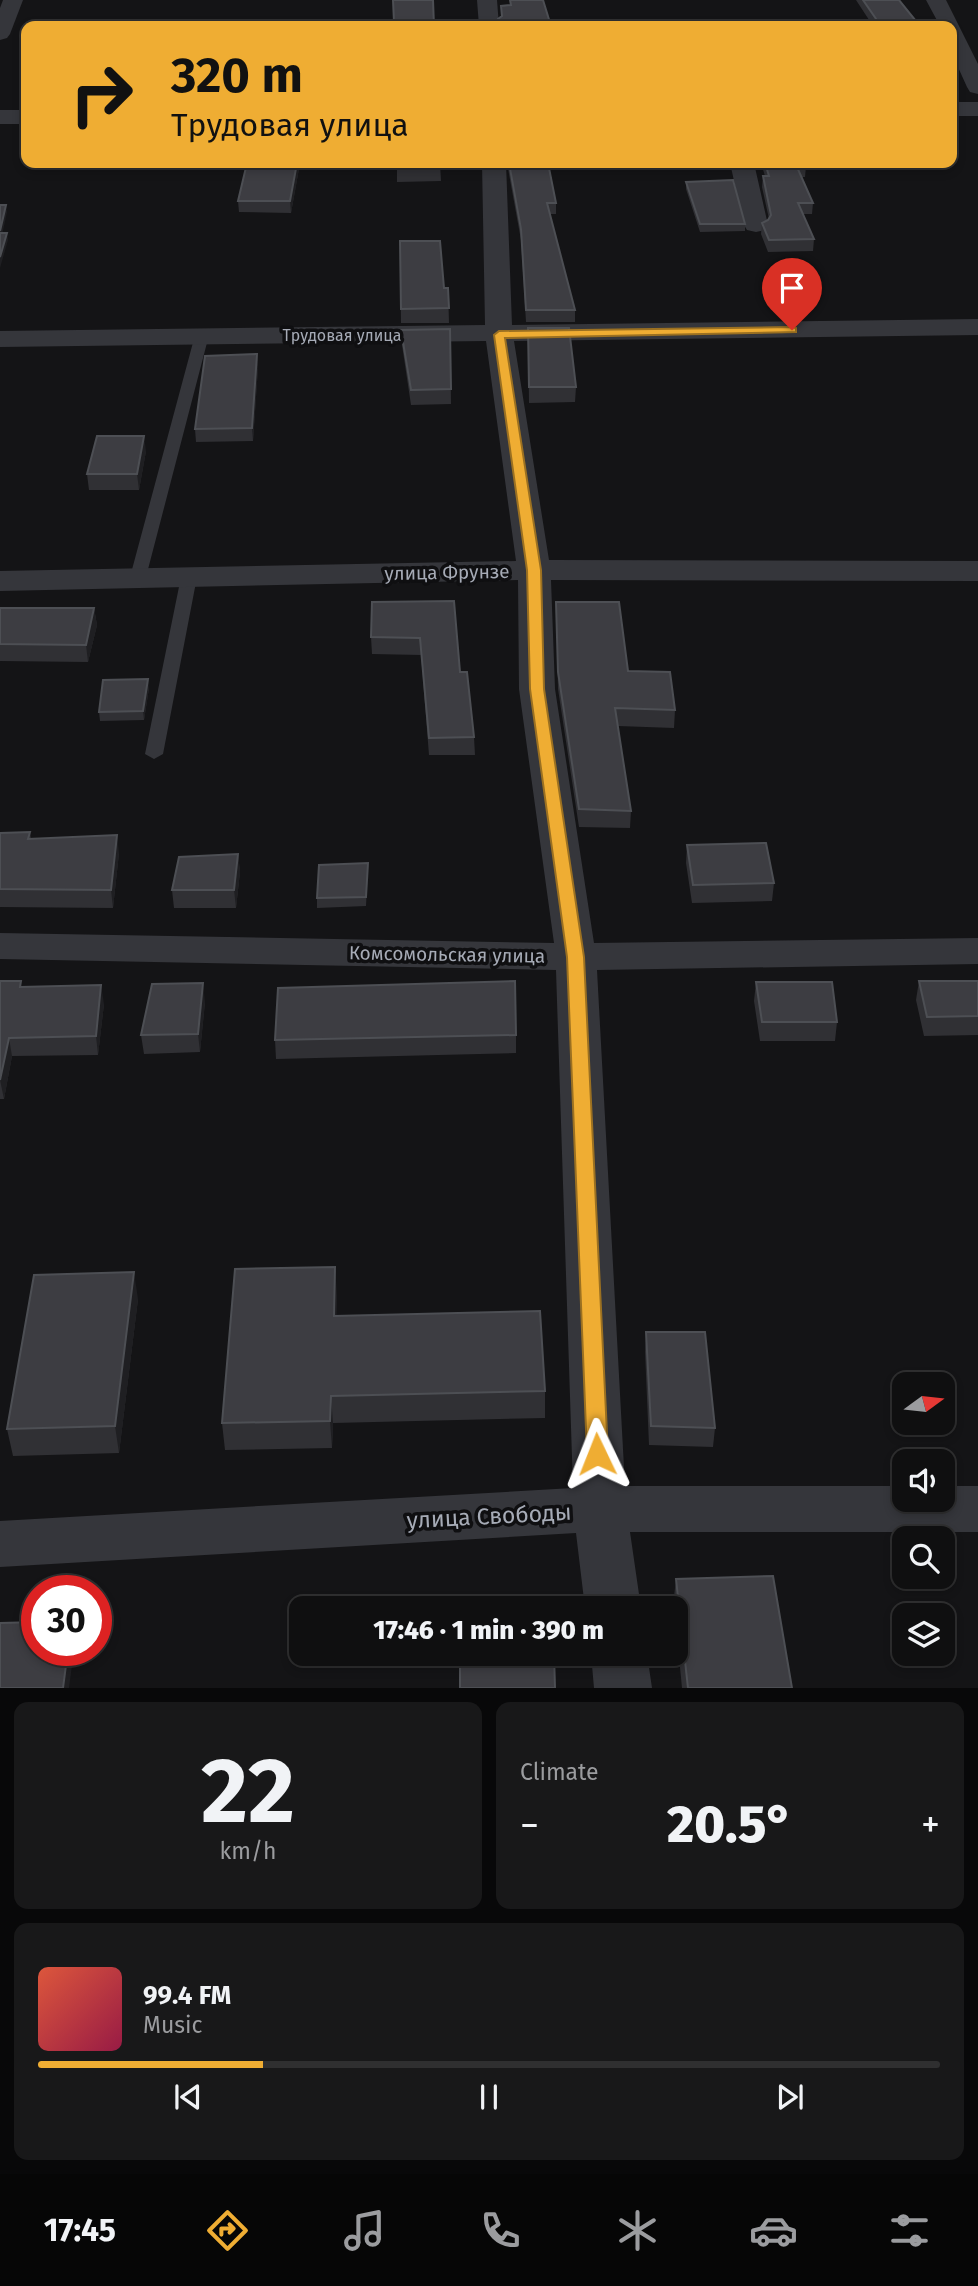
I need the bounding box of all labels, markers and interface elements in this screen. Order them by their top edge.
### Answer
text: 320 m [171,46,303,105]
icon: right [56,49,147,140]
text: Трудовая улица [171,106,409,144]
pin [762,258,822,330]
icon: arrive [773,269,811,307]
street label: Трудовая улица [283,326,401,345]
street label: улица Фрунзе [384,560,510,585]
street label: Комсомольская улица [349,941,545,968]
north arrow [892,1372,956,1435]
map controls [892,1372,955,1666]
position arrow [560,1417,634,1491]
button: sound [892,1449,955,1512]
street label: улица Свободы [406,1498,572,1534]
button: search [892,1526,955,1589]
speed limit sign: 30 [21,1575,112,1666]
button: layers [892,1603,955,1666]
text: 17:46 · 1 min · 390 m [373,1615,604,1646]
text: 22 [201,1737,295,1846]
text: Climate [520,1758,599,1786]
text: 20.5° [667,1793,793,1856]
text: − [520,1802,539,1848]
text: + [921,1802,940,1848]
text: km/h [220,1837,276,1865]
text: 99.4 FM [143,1980,231,2011]
text: Music [143,2011,203,2039]
icon: previous [169,2078,207,2116]
icon: pause [470,2078,508,2116]
icon: next [771,2078,809,2116]
icon: directions [203,2206,252,2255]
icon: music [340,2206,389,2255]
icon: phone [476,2206,525,2255]
icon: climate [613,2206,662,2255]
icon: car [749,2206,798,2255]
icon: filters [885,2206,934,2255]
text: 17:45 [44,2211,116,2249]

